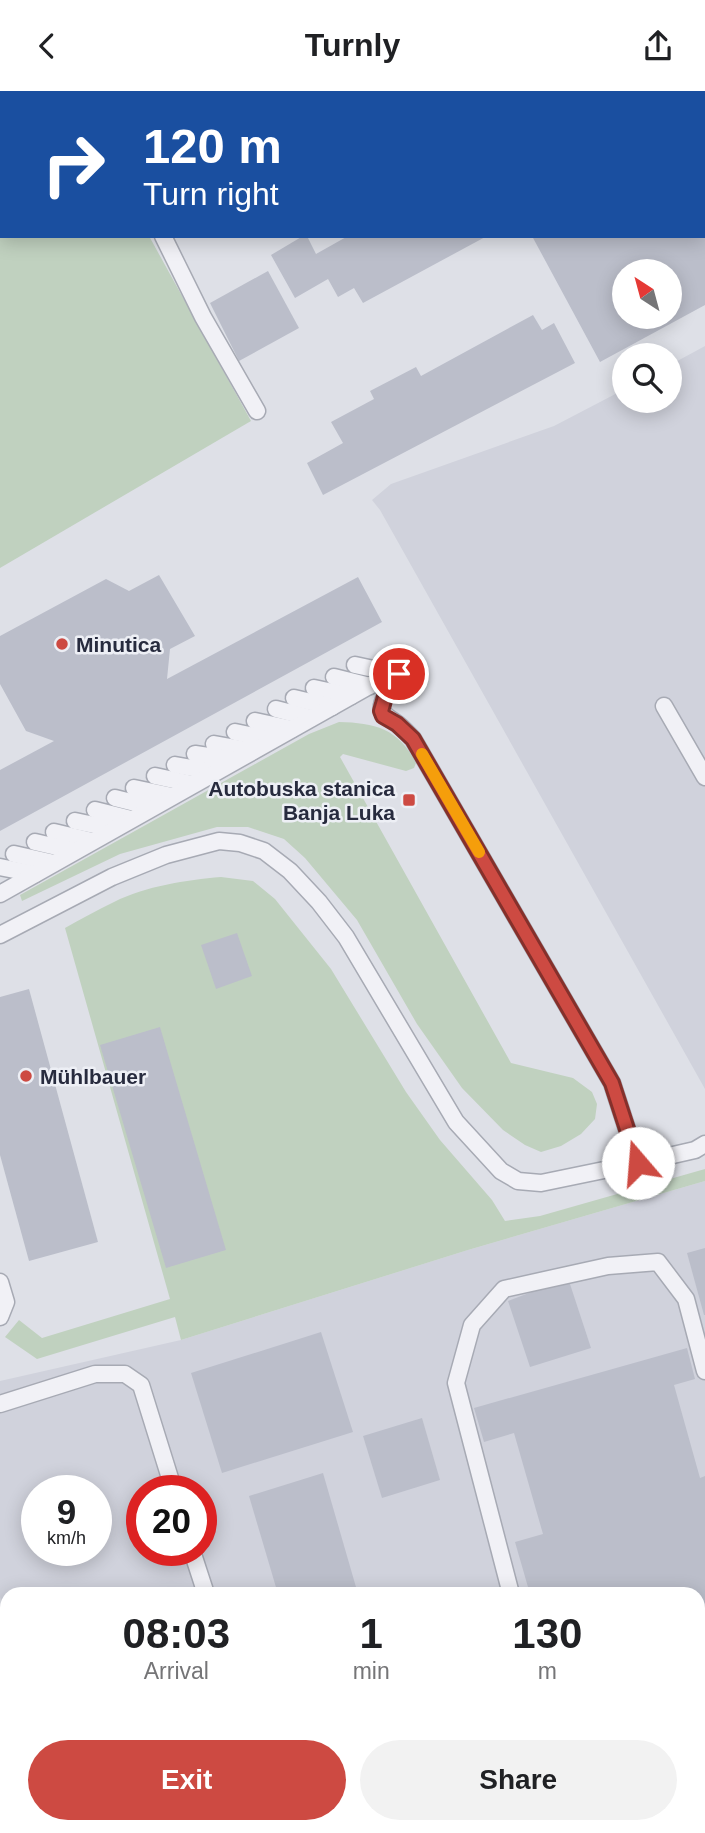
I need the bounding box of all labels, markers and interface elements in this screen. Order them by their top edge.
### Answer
icon: back [28,27,66,65]
text: Turnly [305,27,400,63]
icon: share [639,27,677,65]
icon: right [28,119,119,210]
text: 120 m [143,119,282,173]
text: Turn right [143,176,279,212]
north arrow [612,259,682,329]
map controls [612,259,682,413]
button: search [612,343,682,413]
place label: Minutica [76,633,161,656]
marker: Minutica [54,636,70,652]
pin [369,644,429,704]
icon: arrive [380,655,418,693]
place label: Autobuska stanica Banja Luka [208,777,395,824]
marker: Autobuska stanica Banja Luka [401,792,417,808]
place label: Mühlbauer [40,1065,146,1088]
marker: Mühlbauer [18,1068,34,1084]
position arrow [601,1126,675,1200]
speed limit sign: 20 [126,1475,217,1566]
text: 9 [57,1492,76,1531]
text: km/h [47,1528,86,1548]
text: 08:03 [123,1610,230,1657]
text: 1 [359,1610,383,1657]
text: 130 [512,1610,582,1657]
text: Arrival [144,1658,209,1684]
text: min [353,1658,390,1684]
text: m [538,1658,557,1684]
button: Exit [28,1740,346,1820]
button: Share [360,1740,677,1820]

